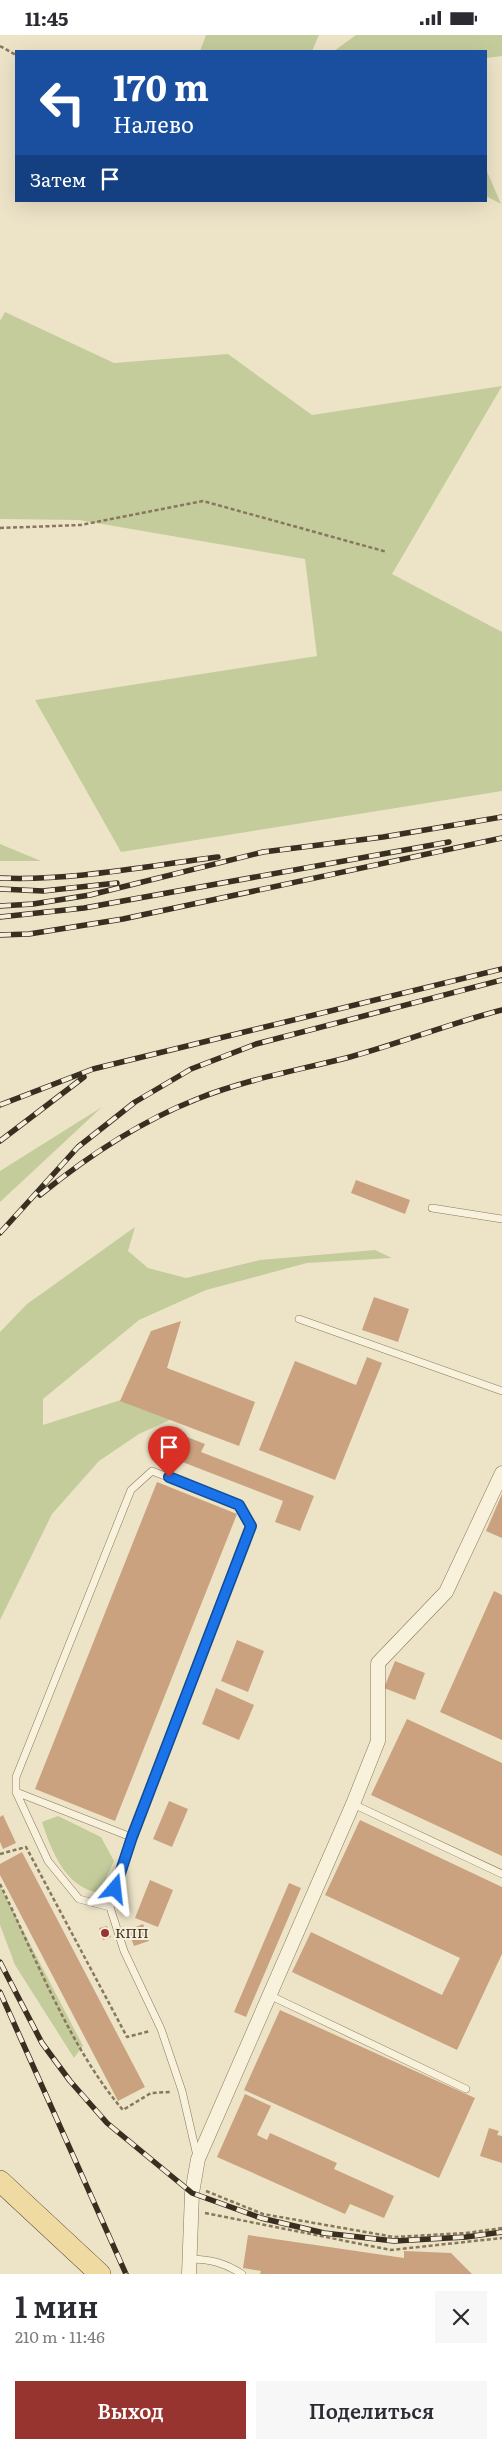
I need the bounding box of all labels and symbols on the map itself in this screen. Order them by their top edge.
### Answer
pin [148,1426,190,1477]
position arrow [88,1862,140,1914]
place label: КПП [115,1922,149,1942]
marker: КПП [99,1927,111,1939]

